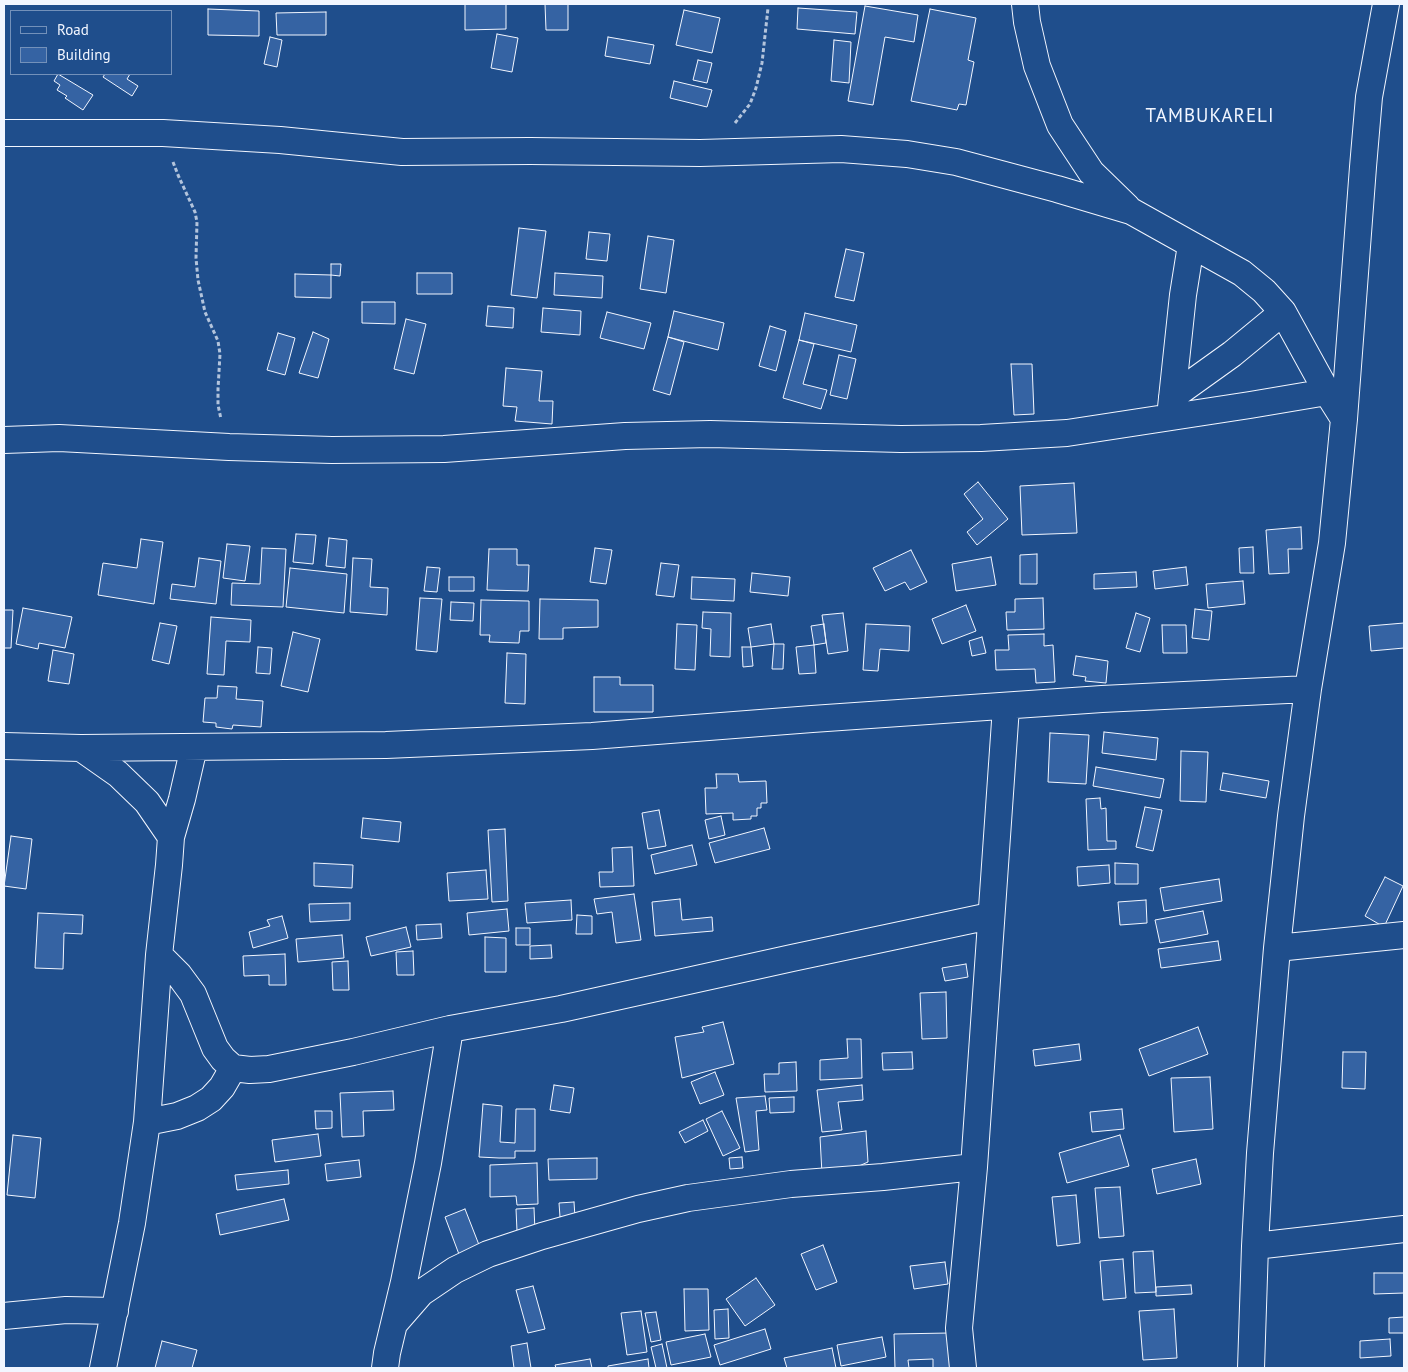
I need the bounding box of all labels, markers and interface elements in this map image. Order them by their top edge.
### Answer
legend [10,10,172,75]
text: Road [57,20,89,39]
text: Building [57,45,111,64]
district label: TAMBUKARELI [1144,106,1276,128]

